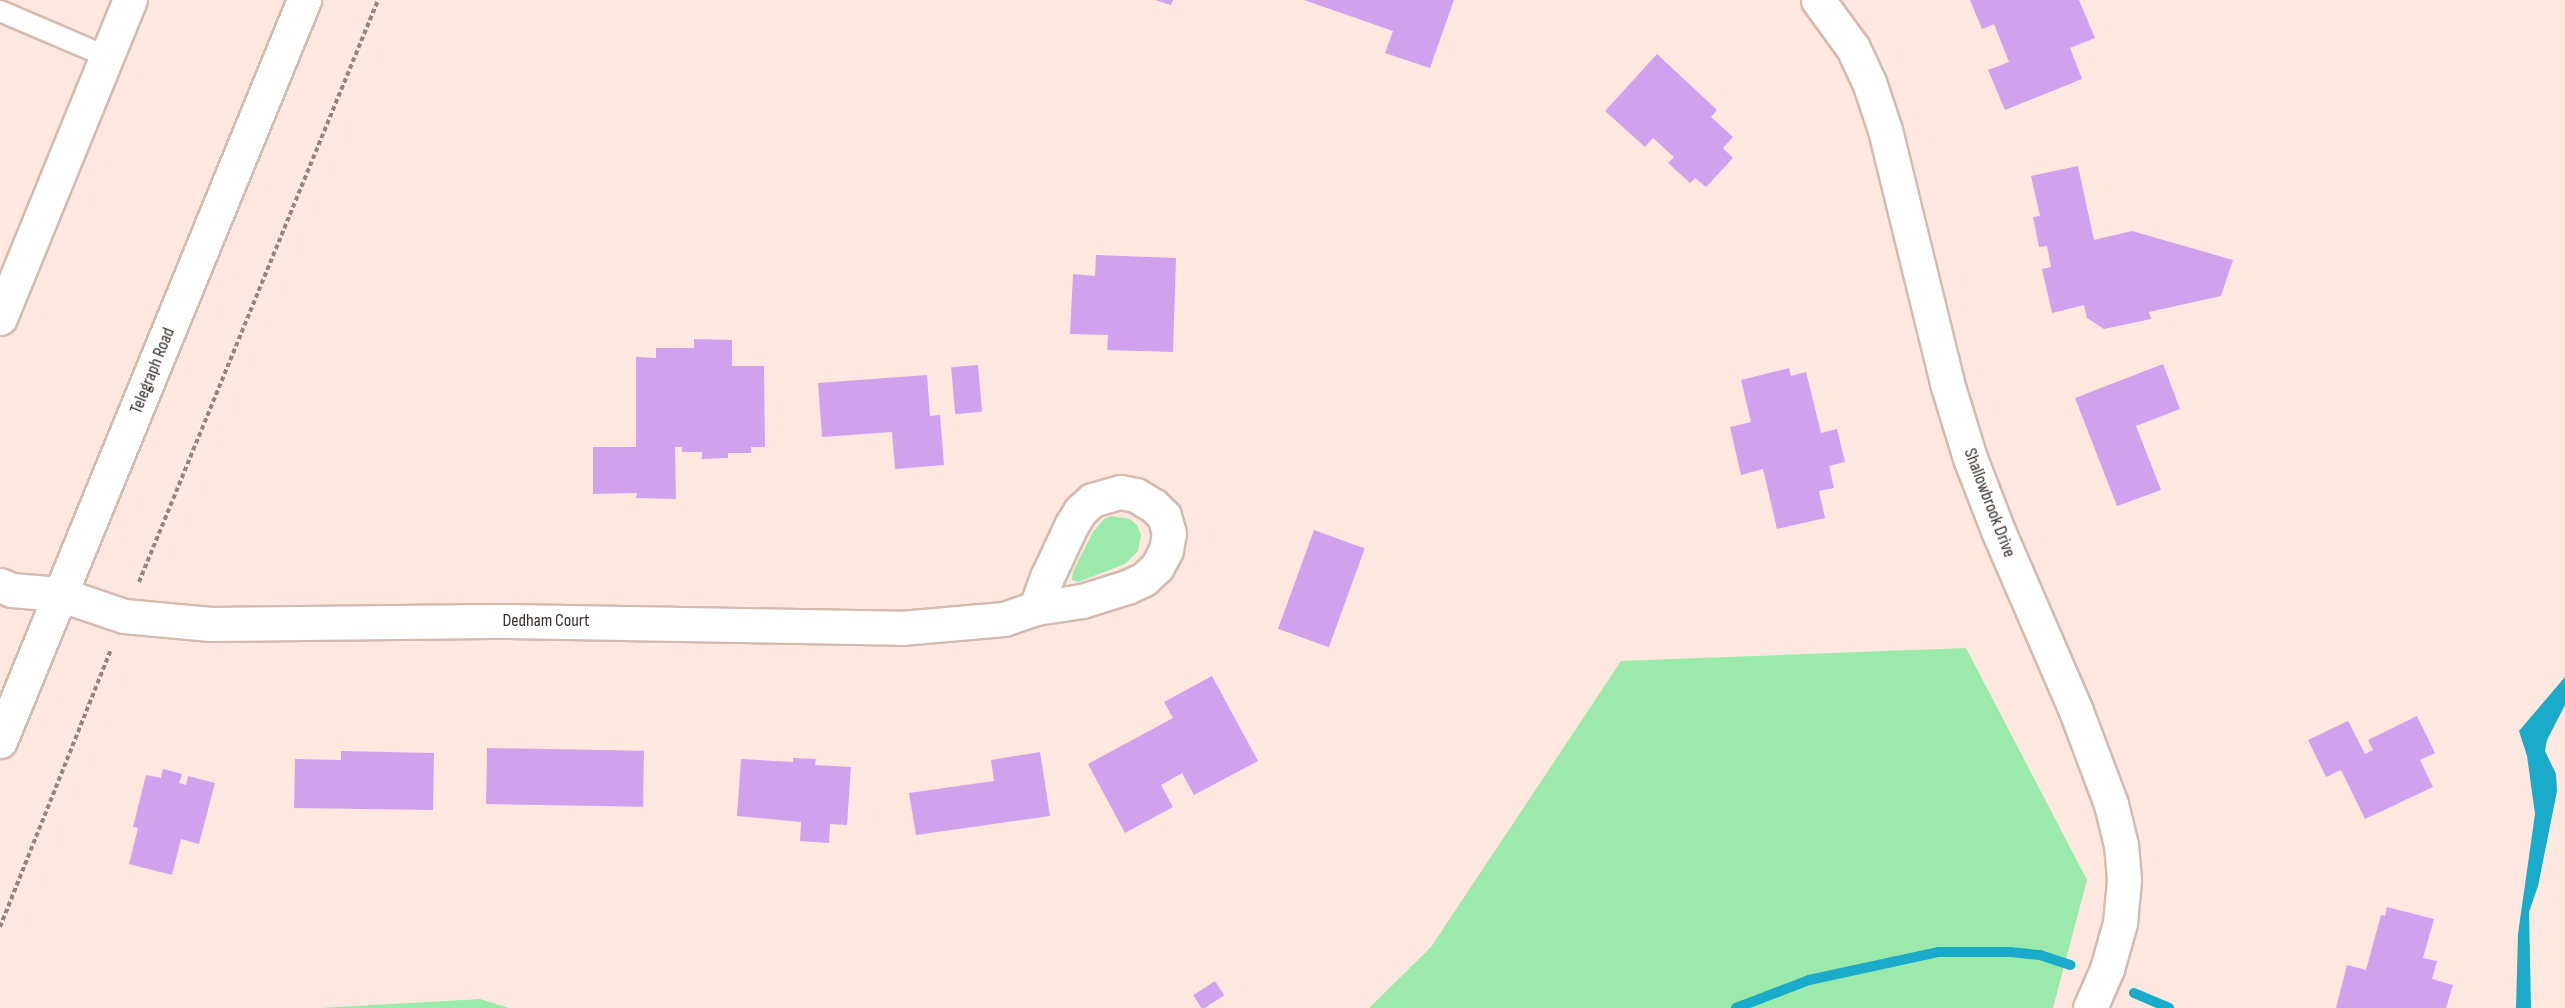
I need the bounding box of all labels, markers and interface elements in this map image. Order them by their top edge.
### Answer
street label: Telegraph Road [126,325,180,417]
street label: Shallowbrook Drive [1958,445,2020,561]
street label: Dedham Court [502,610,590,632]

